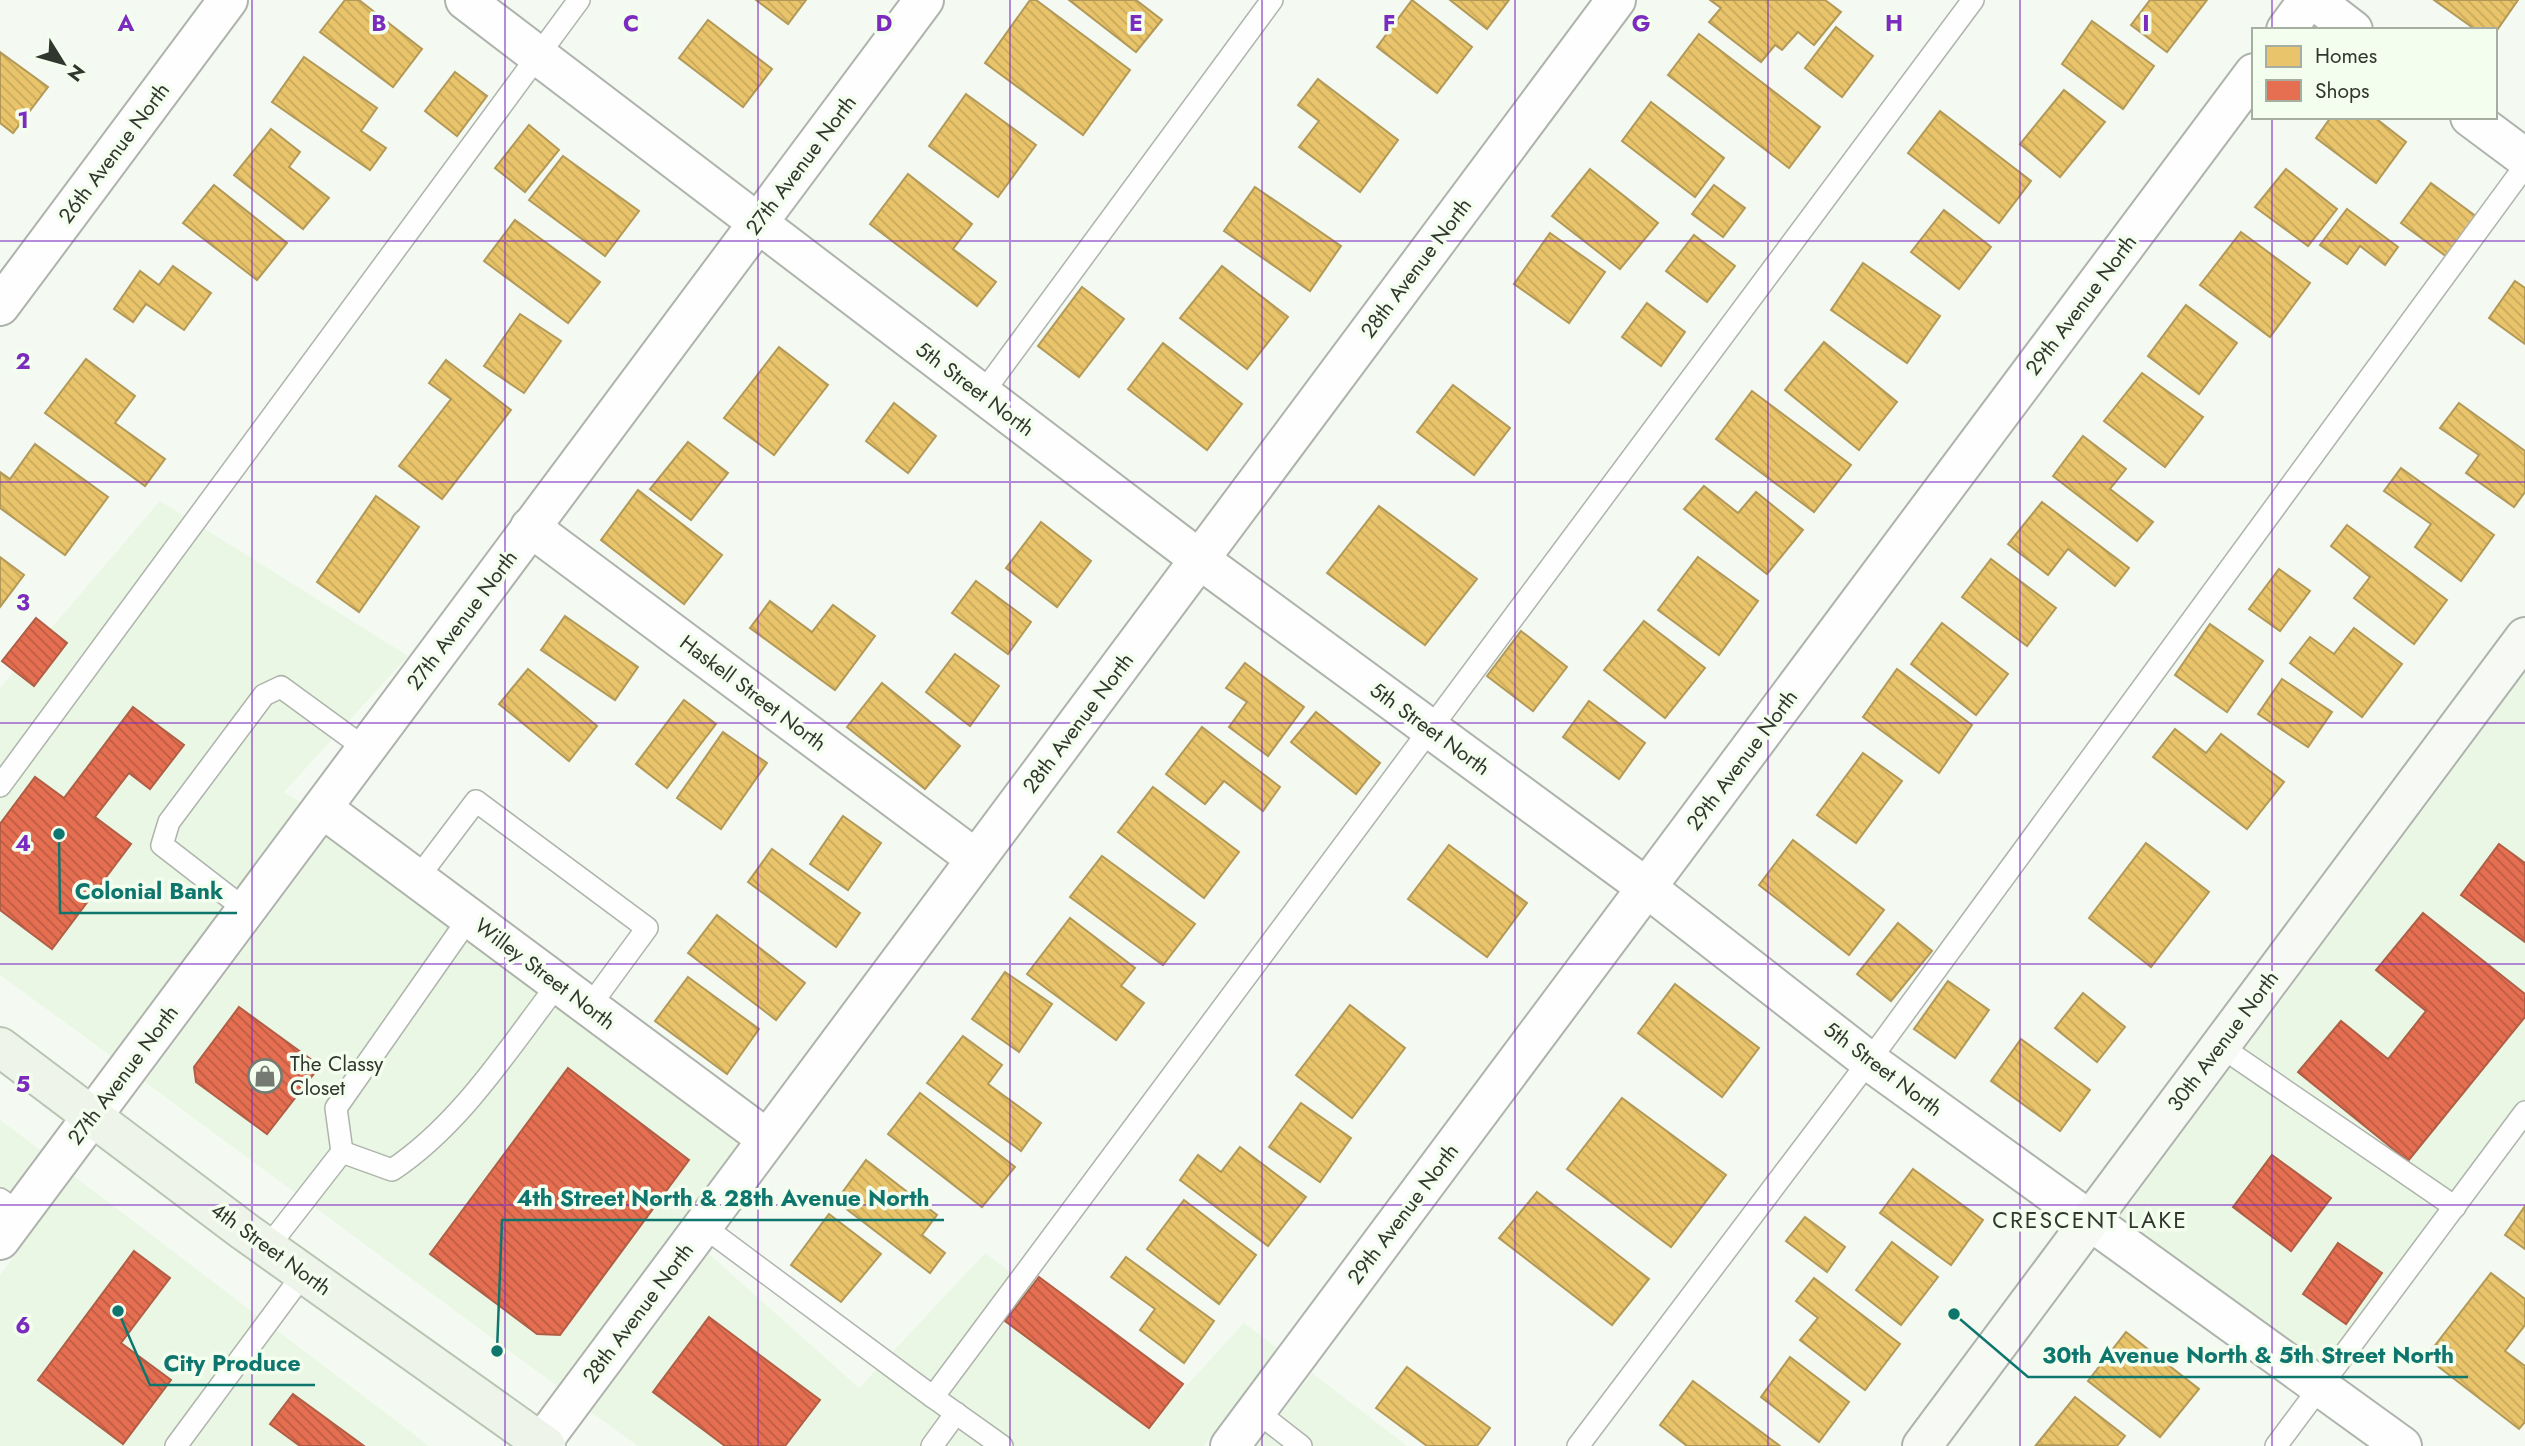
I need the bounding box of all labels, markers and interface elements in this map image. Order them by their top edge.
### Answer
text: A [117,6,135,40]
text: B [371,6,387,40]
text: C [623,6,639,40]
text: D [876,6,893,40]
text: E [1129,6,1143,40]
text: F [1383,6,1395,40]
text: G [1632,6,1650,40]
text: H [1885,6,1903,40]
text: I [2142,6,2150,40]
north arrow [28,28,98,98]
legend [2252,28,2497,119]
text: Homes [2315,41,2377,71]
text: N [61,59,92,87]
street label: 26th Avenue North [51,76,177,230]
text: Shops [2315,76,2369,106]
street label: 27th Avenue North [738,89,864,241]
text: 1 [17,103,29,137]
street label: 28th Avenue North [1353,192,1479,344]
street label: 29th Avenue North [2018,228,2144,382]
street label: 5th Street North [909,334,1041,444]
text: 2 [15,344,31,378]
street label: 27th Avenue North [399,544,525,696]
text: 3 [16,585,30,619]
street label: Haskell Street North [673,628,833,758]
street label: 28th Avenue North [1015,647,1141,799]
street label: 5th Street North [1364,675,1496,783]
street label: 29th Avenue North [1679,683,1805,837]
text: 4 [15,826,31,860]
callout: Colonial Bank [60,869,237,913]
text: Colonial Bank [75,874,224,908]
street label: Willey Street North [468,911,622,1037]
street label: 30th Avenue North [2160,964,2286,1118]
street label: 27th Avenue North [60,999,186,1151]
street label: 5th Street North [1817,1014,1949,1124]
place label: The Classy Closet [290,1049,384,1103]
shop icon: The Classy Closet [246,1057,284,1095]
text: 5 [16,1067,30,1101]
street label: 29th Avenue North [1340,1137,1466,1291]
callout: 4th Street North & 28th Avenue North [502,1176,944,1220]
text: 4th Street North & 28th Avenue North [516,1181,930,1215]
street label: 4th Street North [205,1195,337,1303]
district label: CRESCENT LAKE [1992,1203,2188,1237]
street label: 28th Avenue North [575,1237,701,1389]
text: 6 [15,1308,31,1342]
callout: 30th Avenue North & 5th Street North [2028,1333,2468,1377]
text: 30th Avenue North & 5th Street North [2042,1338,2454,1372]
callout: City Produce [150,1341,315,1385]
text: City Produce [163,1346,301,1380]

